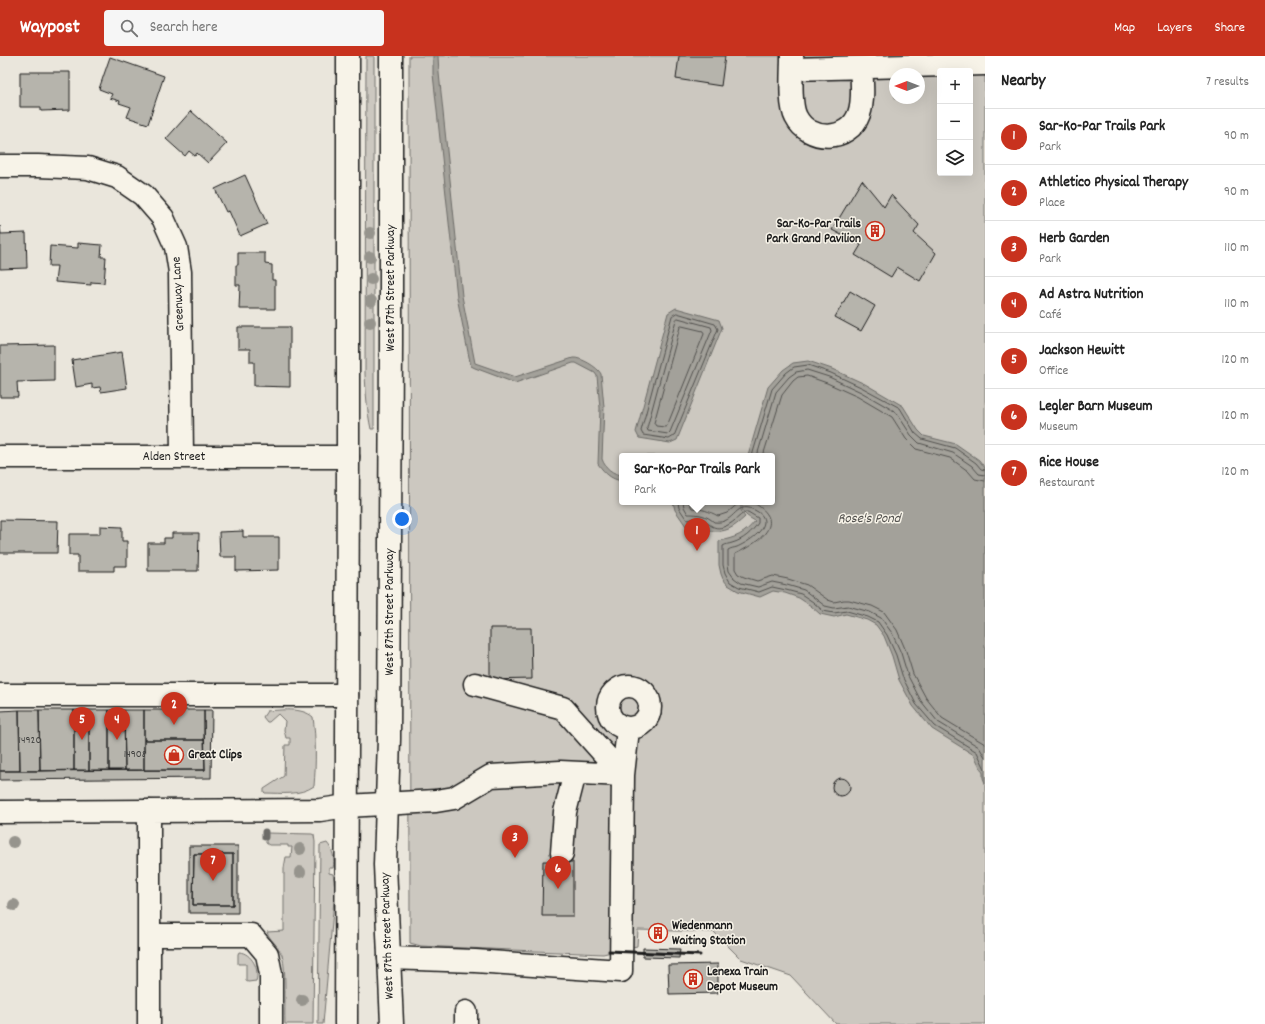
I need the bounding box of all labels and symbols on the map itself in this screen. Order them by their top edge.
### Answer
north arrow [889,68,925,104]
place label: Sar-Ko-Par Trails Park Grand Pavilion [766,215,862,249]
building icon: Sar-Ko-Par Trails Park Grand Pavilion [864,220,886,242]
street label: West 87th Street Parkway [382,224,401,351]
street label: Greenway Lane [168,256,190,332]
street label: Alden Street [143,448,205,467]
your location [392,509,412,529]
water label: Rose's Pond [838,509,903,529]
pin: 1 [684,518,710,551]
street label: West 87th Street Parkway [381,548,400,675]
pin: 2 [161,692,187,725]
pin: 5 [69,707,95,740]
pin: 4 [104,707,130,740]
house number: 14920 [19,733,41,749]
shop icon: Great Clips [163,744,185,766]
place label: Great Clips [188,746,243,765]
house number: 14908 [124,747,146,763]
pin: 3 [502,825,528,858]
pin: 7 [200,848,226,881]
pin: 6 [545,856,571,889]
street label: West 87th Street Parkway [376,872,400,1000]
place label: Wiedenmann Waiting Station [672,917,745,951]
building icon: Wiedenmann Waiting Station [647,922,669,944]
place label: Lenexa Train Depot Museum [707,963,778,997]
building icon: Lenexa Train Depot Museum [682,968,704,990]

